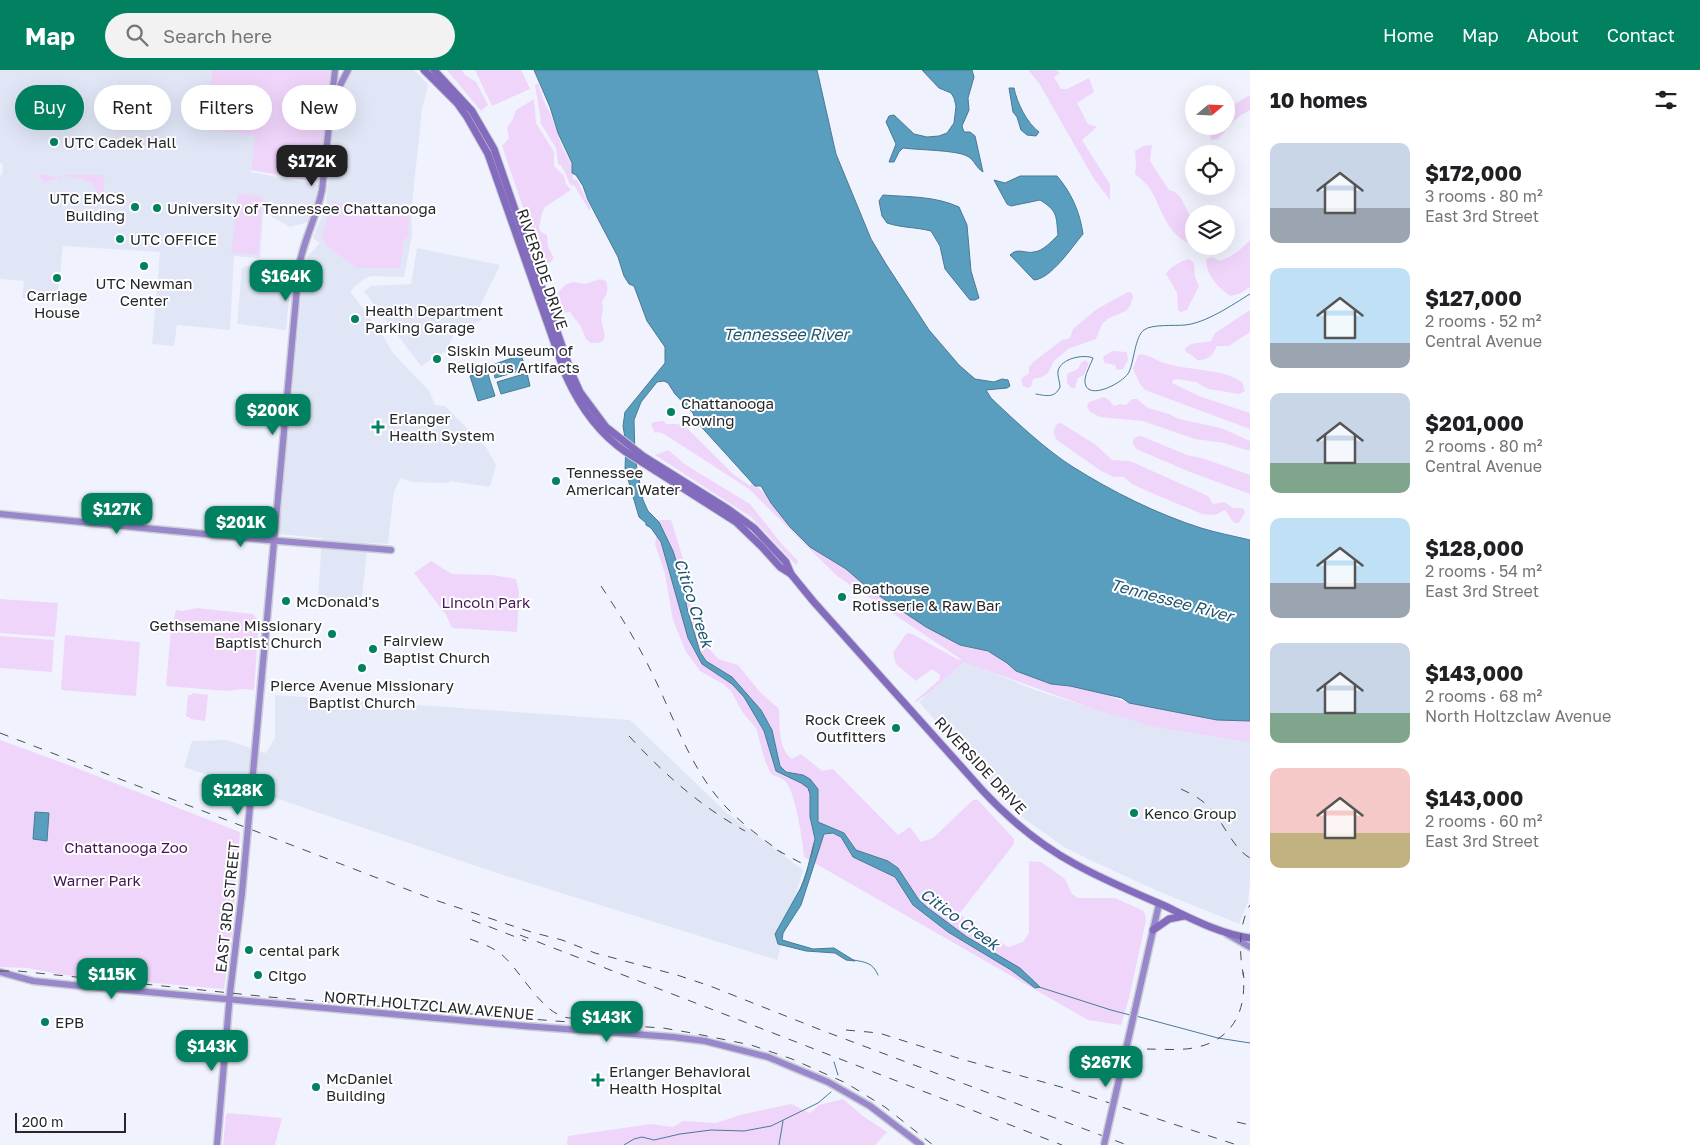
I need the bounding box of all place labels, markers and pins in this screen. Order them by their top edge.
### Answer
place label: UTC Cadek Hall [64,133,176,151]
marker: UTC Cadek Hall [48,136,60,148]
pin: $172K [277,144,347,187]
place label: UTC EMCS Building [49,189,125,224]
place label: University of Tennessee Chattanooga [167,199,436,217]
marker: UTC EMCS Building [129,201,141,213]
marker: University of Tennessee Chattanooga [151,202,163,214]
place label: UTC OFFICE [130,230,217,248]
marker: UTC OFFICE [114,233,126,245]
marker: UTC Newman Center [138,260,150,272]
pin: $164K [251,260,321,302]
marker: Carriage House [51,272,63,284]
place label: UTC Newman Center [96,274,192,309]
place label: Carriage House [27,286,88,321]
place label: Health Department Parking Garage [365,301,503,336]
marker: Health Department Parking Garage [349,313,361,325]
place label: Siskin Museum of Religious Artifacts [447,341,580,376]
marker: Siskin Museum of Religious Artifacts [431,353,443,365]
pin: $200K [238,394,308,436]
place label: Chattanooga Rowing [681,394,774,429]
marker: Chattanooga Rowing [665,406,677,418]
place label: Erlanger Health System [389,409,495,444]
marker: Erlanger Health System [371,420,385,434]
place label: Tennessee American Water [566,463,680,498]
marker: Tennessee American Water [550,475,562,487]
pin: $127K [82,492,152,535]
pin: $201K [206,506,276,548]
place label: Boathouse Rotisserie & Raw Bar [852,579,1001,614]
marker: Boathouse Rotisserie & Raw Bar [836,591,848,603]
place label: McDonald's [296,592,379,610]
marker: McDonald's [280,595,292,607]
place label: Gethsemane Missionary Baptist Church [149,616,323,651]
marker: Gethsemane Missionary Baptist Church [326,628,338,640]
place label: Fairview Baptist Church [383,631,490,666]
marker: Fairview Baptist Church [367,643,379,655]
marker: Pierce Avenue Missionary Baptist Church [356,662,368,674]
place label: Pierce Avenue Missionary Baptist Church [270,676,455,711]
place label: Rock Creek Outfitters [805,710,887,745]
marker: Rock Creek Outfitters [890,722,902,734]
pin: $128K [203,774,273,816]
place label: Kenco Group [1144,804,1236,822]
marker: Kenco Group [1128,807,1140,819]
place label: cental park [259,941,341,959]
marker: cental park [243,944,255,956]
pin: $115K [77,958,147,1000]
place label: Citgo [268,966,306,984]
marker: Citgo [252,969,264,981]
pin: $143K [572,1000,642,1043]
place label: EPB [55,1013,84,1031]
marker: EPB [39,1016,51,1028]
pin: $143K [177,1030,247,1072]
pin: $267K [1071,1046,1141,1088]
place label: Erlanger Behavioral Health Hospital [609,1062,751,1097]
place label: McDaniel Building [326,1069,393,1104]
marker: Erlanger Behavioral Health Hospital [591,1073,605,1087]
marker: McDaniel Building [310,1081,322,1093]

